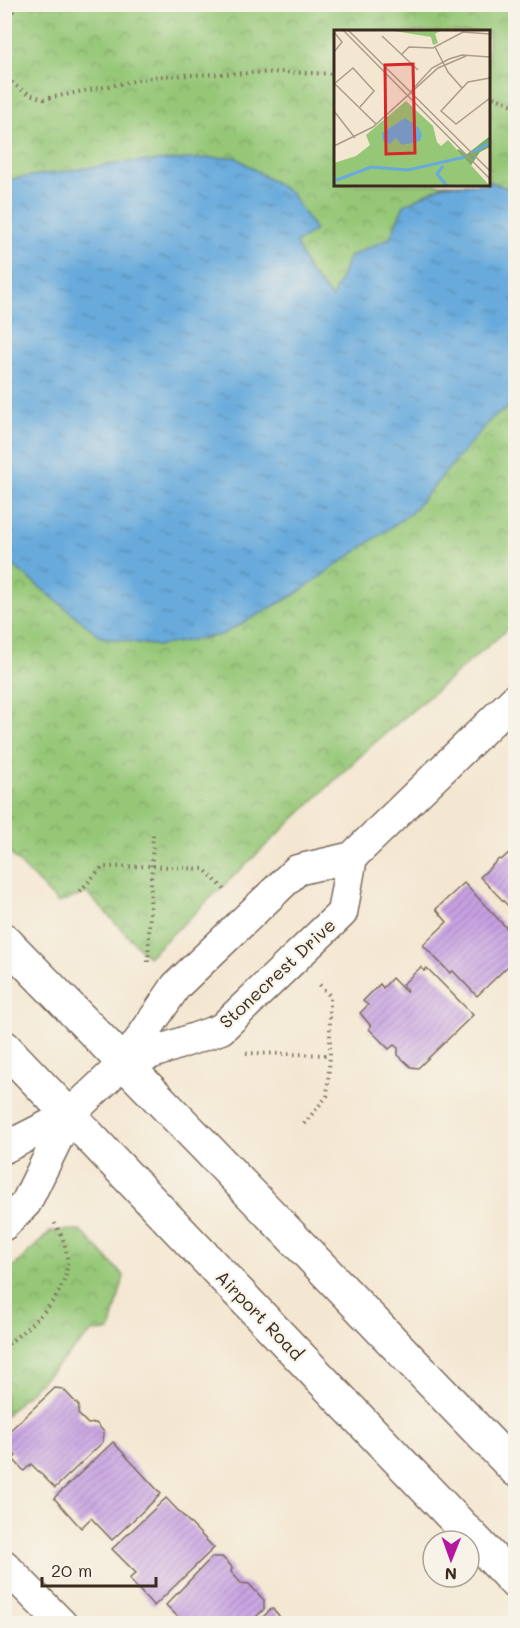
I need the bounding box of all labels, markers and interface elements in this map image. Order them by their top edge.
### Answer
inset map [334,30,490,186]
street label: Stonecrest Drive [214,913,340,1033]
street label: Airport Road [211,1265,309,1365]
north arrow [421,1529,481,1589]
scale bar [42,1550,156,1588]
text: 20 m [51,1558,92,1582]
text: N [444,1564,457,1585]

